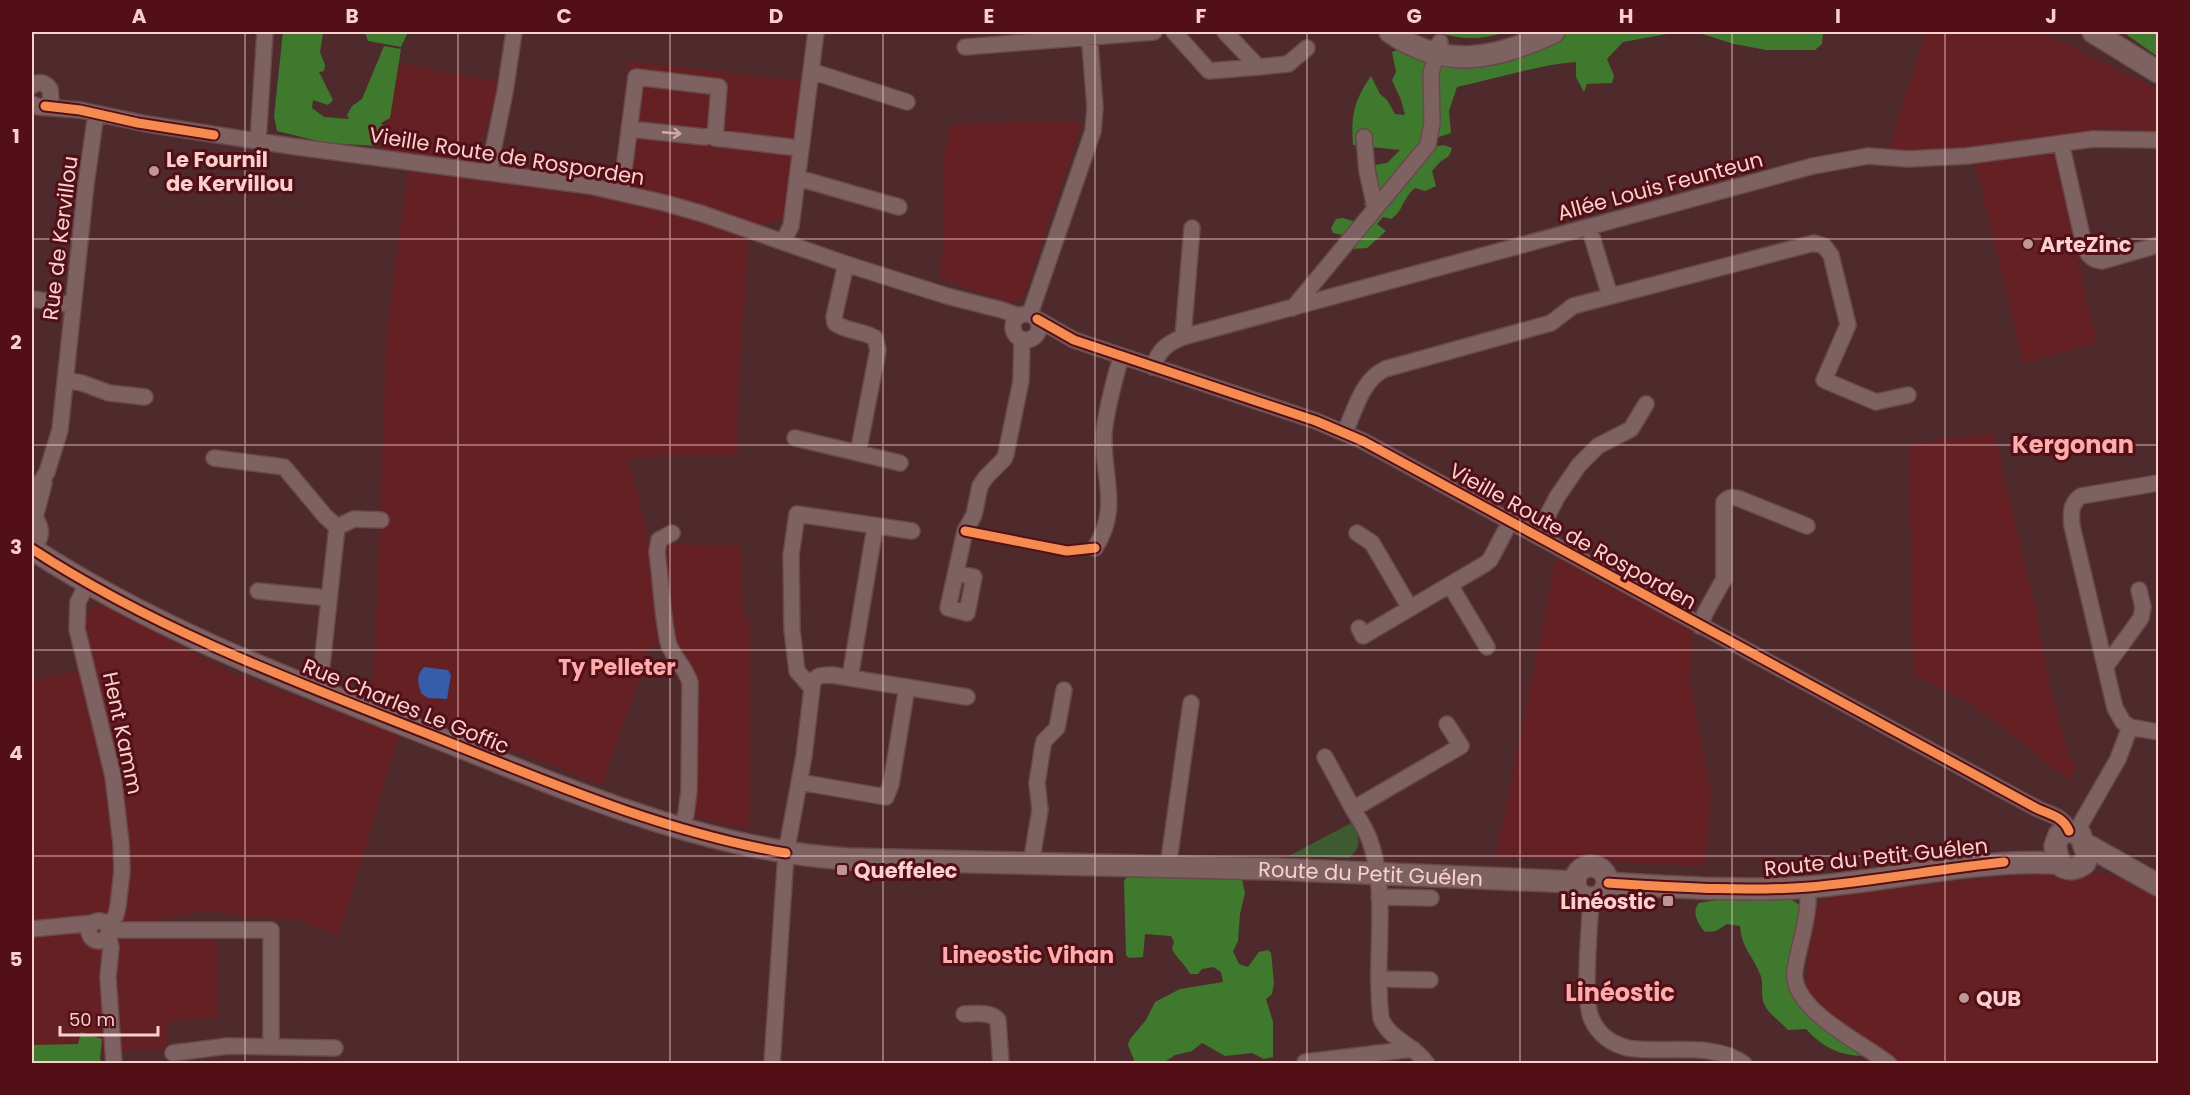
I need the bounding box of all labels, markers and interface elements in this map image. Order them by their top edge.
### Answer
text: A [132,2,147,30]
text: B [345,2,359,30]
text: C [556,2,572,30]
text: D [769,2,783,30]
text: E [984,2,994,30]
text: F [1196,2,1207,30]
text: G [1406,2,1422,30]
text: H [1619,2,1633,30]
text: I [1835,2,1841,30]
text: J [2045,2,2057,30]
street label: Vieille Route de Rosporden [367,120,647,192]
text: 1 [12,122,20,150]
one-way arrow [662,128,682,139]
place label: Le Fournil de Kervillou [166,145,293,198]
street label: Allée Louis Feunteun [1554,145,1766,227]
street label: Rue de Kervillou [36,154,84,322]
marker: Le Fournil de Kervillou [147,164,161,178]
place label: ArteZinc [2040,230,2132,259]
marker: ArteZinc [2021,237,2035,251]
text: 2 [10,328,22,356]
district label: Kergonan [2012,428,2134,461]
street label: Vieille Route de Rosporden [1444,456,1702,616]
text: 3 [10,533,22,561]
street label: Rue Charles Le Goffic [298,651,514,761]
district label: Ty Pelleter [558,652,676,683]
street label: Hent Kamm [96,669,150,797]
text: 4 [9,739,23,767]
street label: Route du Petit Guélen [1763,831,1989,883]
street label: Route du Petit Guélen [1258,854,1484,893]
place label: Queffelec [854,856,958,885]
marker: Queffelec [835,863,849,877]
place label: Linéostic [1560,887,1656,916]
marker: Linéostic [1661,894,1675,908]
district label: Lineostic Vihan [942,940,1114,971]
text: 5 [10,945,23,973]
district label: Linéostic [1565,976,1675,1009]
place label: QUB [1976,984,2021,1013]
marker: QUB [1957,991,1971,1005]
scale bar [60,999,158,1037]
text: 50 m [69,1007,115,1032]

